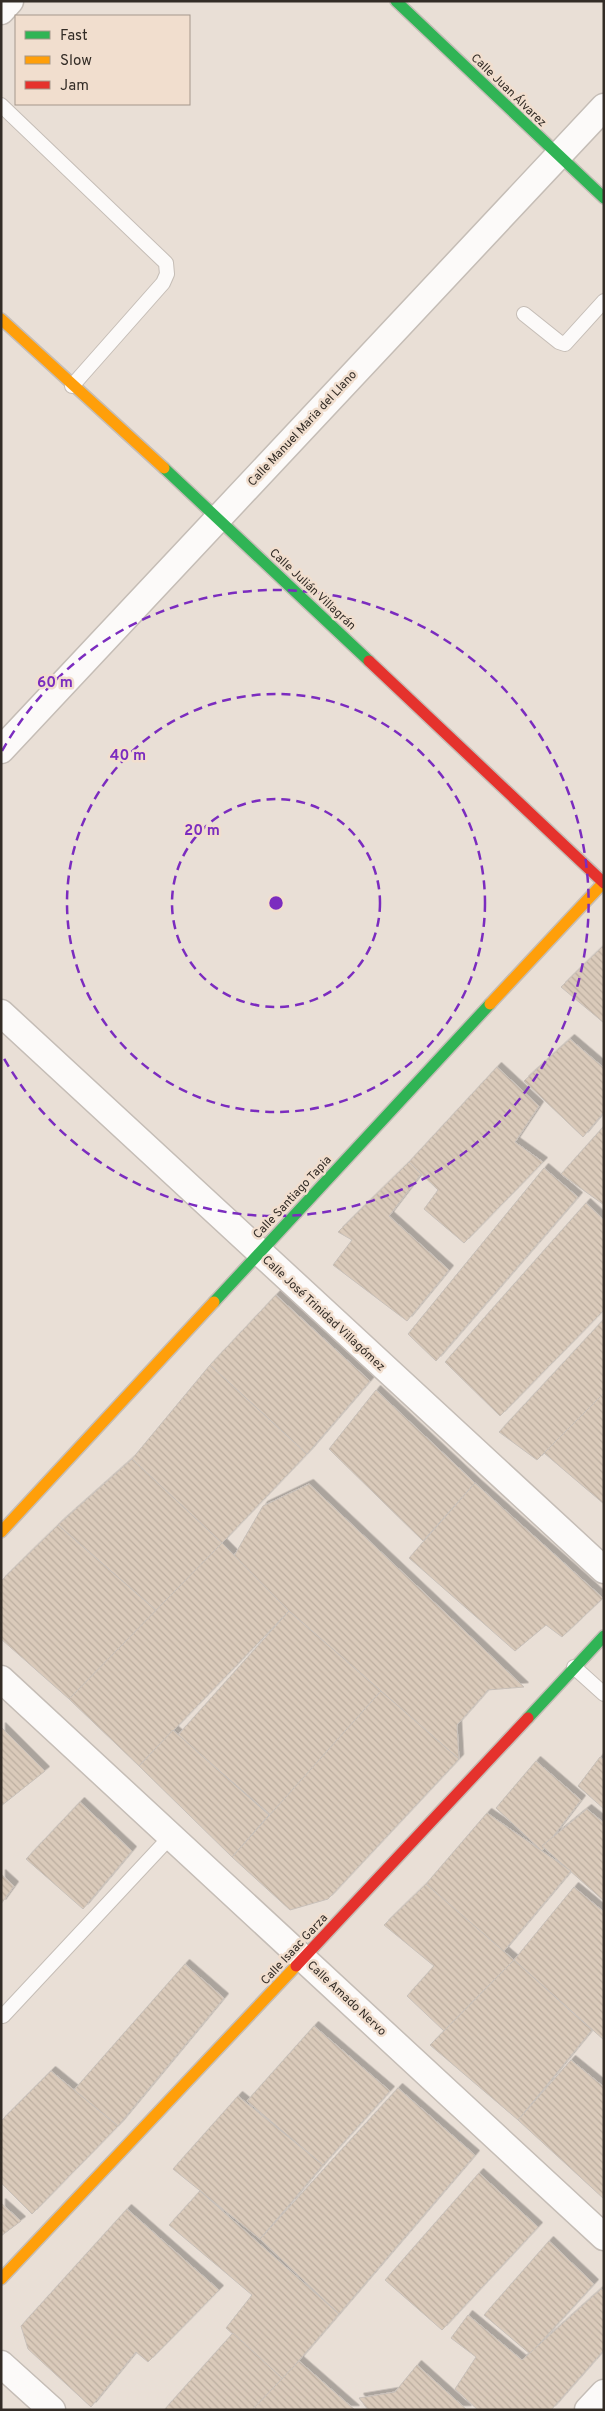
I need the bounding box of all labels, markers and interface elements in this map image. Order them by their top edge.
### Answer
legend [15,15,190,105]
text: Fast [60,27,88,46]
street label: Calle Juan Álvarez [467,51,549,131]
text: Slow [60,52,92,71]
text: Jam [60,77,89,96]
street label: Calle Manuel Maria del Llano [245,367,361,490]
street label: Calle Julián Villagrán [266,545,359,634]
text: 60 m [37,674,73,693]
text: 40 m [110,747,146,766]
text: 20 m [184,822,220,841]
centre of rings [267,894,285,912]
street label: Calle Santiago Tapia [250,1153,336,1243]
street label: Calle José Trinidad Villagómez [258,1252,388,1375]
street label: Calle Isaac Garza [258,1911,332,1989]
street label: Calle Amado Nervo [303,1958,390,2040]

